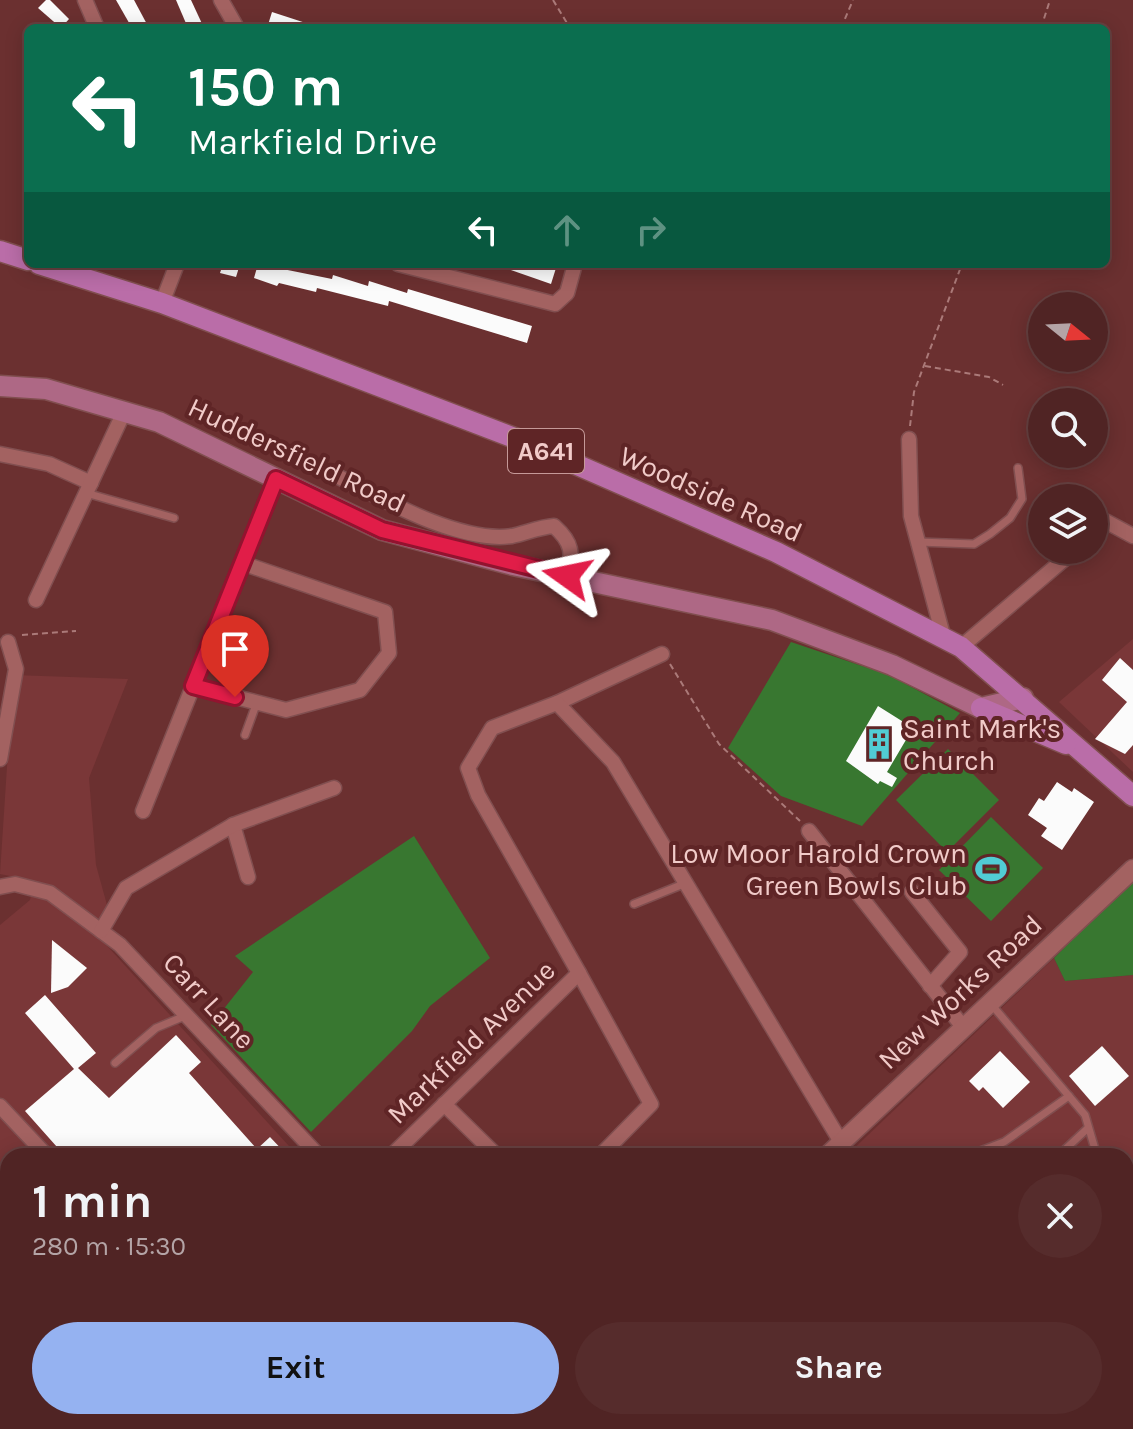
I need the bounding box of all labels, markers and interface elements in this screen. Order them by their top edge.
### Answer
text: 150 m [188,54,343,119]
icon: left [56,56,160,160]
text: Markfield Drive [188,121,437,163]
icon: left [461,208,505,252]
icon: ahead [545,208,589,252]
icon: right [629,208,673,252]
north arrow [1028,292,1108,372]
map controls [1028,292,1108,564]
button: search [1028,388,1108,468]
street label: Huddersfield Road [183,390,411,520]
road number: A641 [508,429,584,473]
street label: Woodside Road [615,439,807,549]
button: layers [1028,484,1108,564]
position arrow [525,534,609,618]
pin [201,615,269,697]
icon: arrive [213,627,257,671]
place label: Saint Mark's Church [903,712,1061,777]
building icon: Saint Mark's Church [862,727,896,761]
place label: Low Moor Harold Crown Green Bowls Club [670,837,967,902]
sports icon: Low Moor Harold Crown Green Bowls Club [974,852,1008,886]
street label: New Works Road [871,908,1049,1076]
street label: Carr Lane [156,946,262,1056]
street label: Markfield Avenue [380,954,562,1130]
text: 1 min [32,1173,152,1229]
button: close [1018,1174,1102,1258]
text: 280 m · 15:30 [32,1231,186,1262]
button: Exit [32,1322,559,1414]
button: Share [575,1322,1102,1414]

